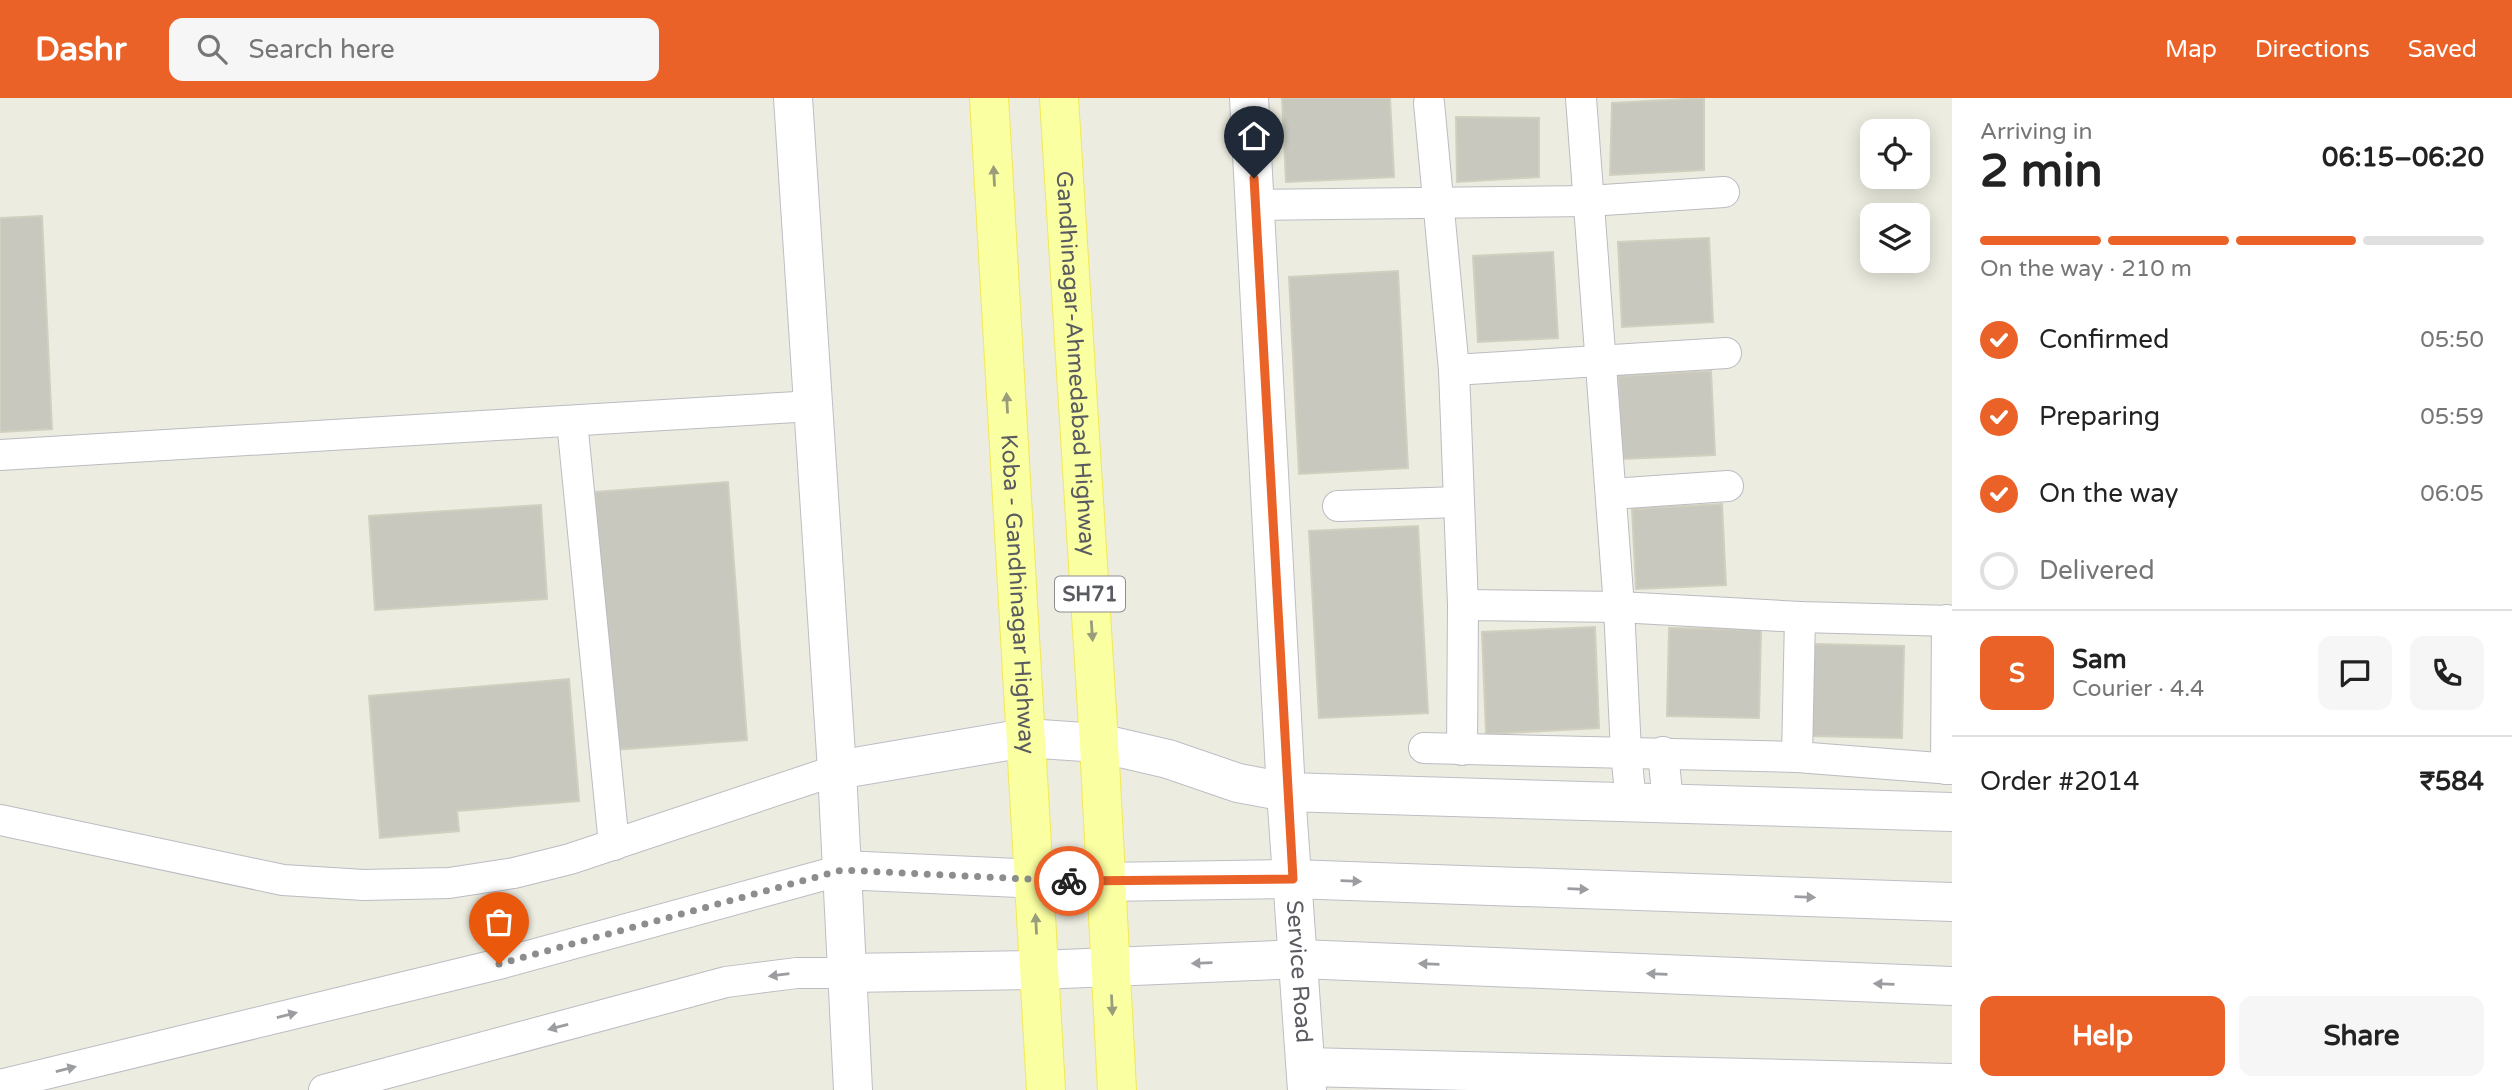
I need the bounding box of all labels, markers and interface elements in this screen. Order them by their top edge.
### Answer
search box [169,18,659,81]
text: Dashr [35,30,127,69]
icon: search [193,30,231,68]
text: Search here [249,34,395,65]
text: Map [2165,35,2217,64]
text: Directions [2255,35,2370,64]
text: Saved [2408,35,2477,64]
pin [1224,106,1284,178]
icon: home [1235,117,1273,155]
text: Arriving in [1980,118,2093,146]
map controls [1860,119,1930,273]
button: locate [1860,119,1930,189]
text: 06:15–06:20 [2322,142,2484,173]
text: 2 min [1980,144,2103,199]
one-way arrow [988,165,999,187]
street label: Gandhinagar-Ahmedabad Highway [1050,170,1101,557]
button: layers [1860,203,1930,273]
text: On the way · 210 m [1980,255,2192,283]
icon: check [1980,321,2018,359]
text: Confirmed [2039,324,2169,355]
text: 05:50 [2420,326,2484,354]
one-way arrow [1001,392,1012,414]
icon: check [1980,398,2018,436]
text: Preparing [2039,401,2160,432]
text: 05:59 [2420,403,2484,431]
street label: Koba - Gandhinagar Highway [994,433,1041,755]
icon: check [1980,475,2018,513]
text: On the way [2039,478,2179,509]
text: 06:05 [2420,480,2484,508]
text: Delivered [2039,555,2155,586]
road number: SH71 [1055,576,1125,612]
one-way arrow [1087,620,1098,642]
button: chat [2318,636,2392,710]
button: phone [2410,636,2484,710]
text: Sam [2072,644,2127,675]
text: S [2009,658,2025,689]
text: Courier · 4.4 [2072,675,2204,703]
text: Order #2014 [1980,766,2140,797]
text: ₹584 [2420,766,2484,797]
courier [1034,846,1104,916]
icon: bike [1050,862,1088,900]
one-way arrow [1340,875,1362,886]
one-way arrow [1567,883,1589,895]
pin [469,892,529,964]
one-way arrow [1795,892,1817,903]
street label: Service Road [1280,899,1318,1044]
icon: bag [480,903,518,941]
one-way arrow [1030,913,1041,935]
one-way arrow [1191,957,1213,968]
one-way arrow [1418,959,1440,970]
one-way arrow [1645,968,1667,979]
one-way arrow [768,970,790,981]
one-way arrow [1873,978,1895,989]
one-way arrow [1107,994,1118,1016]
button: Help [1980,996,2225,1076]
button: Share [2239,996,2484,1076]
one-way arrow [277,1010,299,1021]
one-way arrow [547,1022,569,1033]
one-way arrow [55,1063,77,1074]

